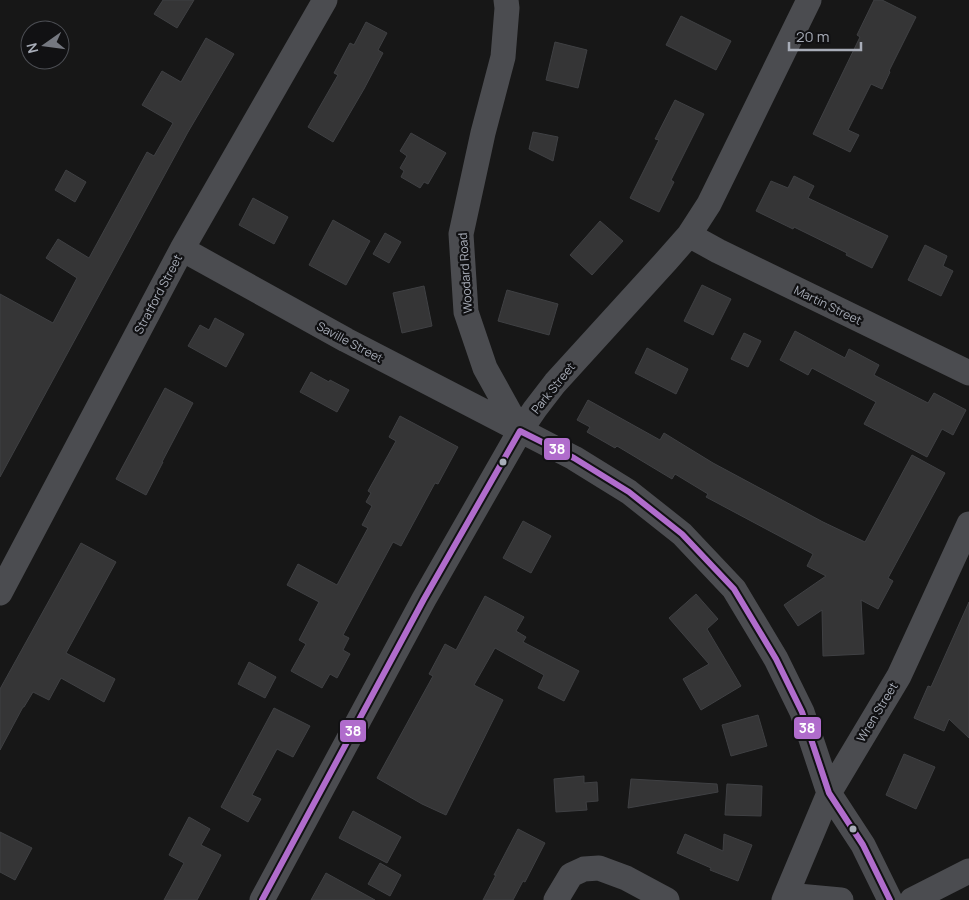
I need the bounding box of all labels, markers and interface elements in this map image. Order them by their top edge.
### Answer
north arrow [20,20,70,70]
scale bar [789,20,862,52]
text: 20 m [796,26,829,47]
text: N [21,41,42,55]
street label: Woodard Road [454,232,476,314]
street label: Stratford Street [130,251,186,337]
street label: Martin Street [791,281,865,329]
street label: Saville Street [314,317,386,367]
street label: Park Street [527,359,579,417]
line badge: 38 [543,437,571,461]
text: 38 [549,439,565,458]
unlabelled marker [498,457,508,467]
street label: Wren Street [852,679,902,745]
line badge: 38 [793,716,822,740]
text: 38 [799,718,815,737]
line badge: 38 [339,719,367,743]
text: 38 [345,721,361,740]
unlabelled marker [848,824,858,834]

